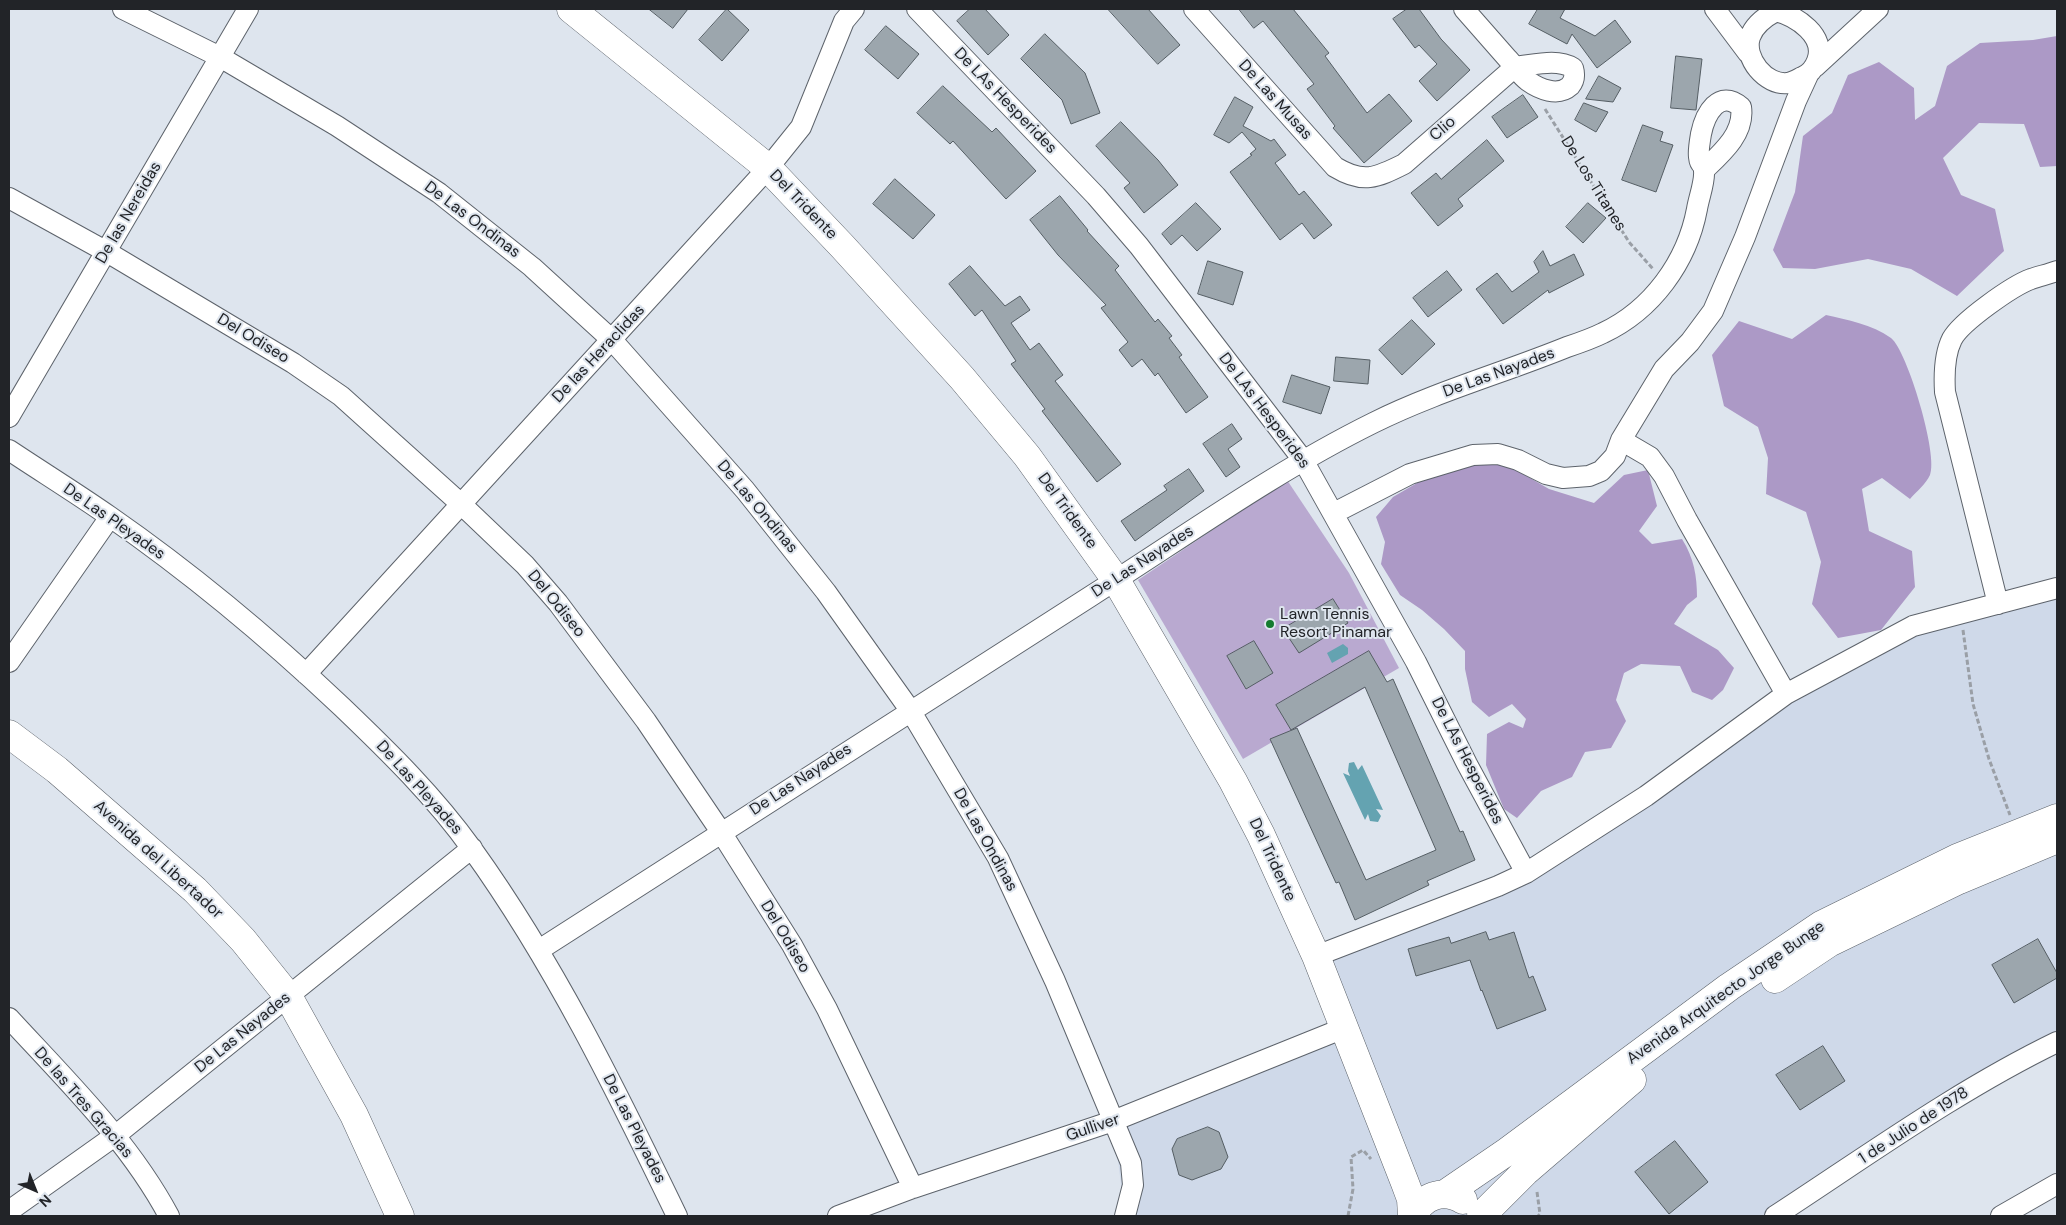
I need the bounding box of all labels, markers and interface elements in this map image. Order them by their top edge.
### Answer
street label: De LAs Hesperides [950,44,1060,158]
street label: De Las Musas [1234,56,1316,144]
street label: Clio [1426,112,1460,146]
street label: De Los Titanes [1556,133,1630,235]
street label: De las Nereidas [92,159,166,267]
street label: Del Tridente [765,166,841,244]
street label: De Las Ondinas [420,178,524,262]
street label: De las Heraclidas [549,301,649,407]
street label: Del Odiseo [213,310,293,368]
street label: De Las Nayades [1440,344,1558,402]
street label: De LAs Hesperides [1214,349,1314,473]
street label: De Las Ondinas [713,457,801,557]
street label: Del Tridente [1033,469,1101,553]
street label: De Las Pleyades [59,480,169,564]
street label: De Las Nayades [1088,522,1198,602]
street label: Del Odiseo [523,567,589,641]
place label: Lawn Tennis Resort Pinamar [1280,605,1392,643]
marker: Lawn Tennis Resort Pinamar [1264,618,1276,630]
street label: De LAs Hesperides [1427,694,1507,828]
street label: De Las Pleyades [372,737,466,839]
street label: De Las Nayades [746,740,856,820]
street label: De Las Ondinas [949,785,1021,895]
street label: Avenida del Libertador [89,797,227,923]
street label: Del Tridente [1244,816,1300,904]
street label: Del Odiseo [756,897,814,977]
street label: Avenida Arquitecto Jorge Bunge [1623,917,1829,1069]
street label: De Las Nayades [191,989,295,1077]
street label: De las Tres Gracias [30,1044,136,1162]
street label: De Las Pleyades [598,1071,670,1187]
street label: 1 de Julio de 1978 [1856,1083,1972,1169]
street label: Gulliver [1064,1110,1122,1146]
north arrow [10,1165,60,1215]
text: N [35,1191,55,1211]

